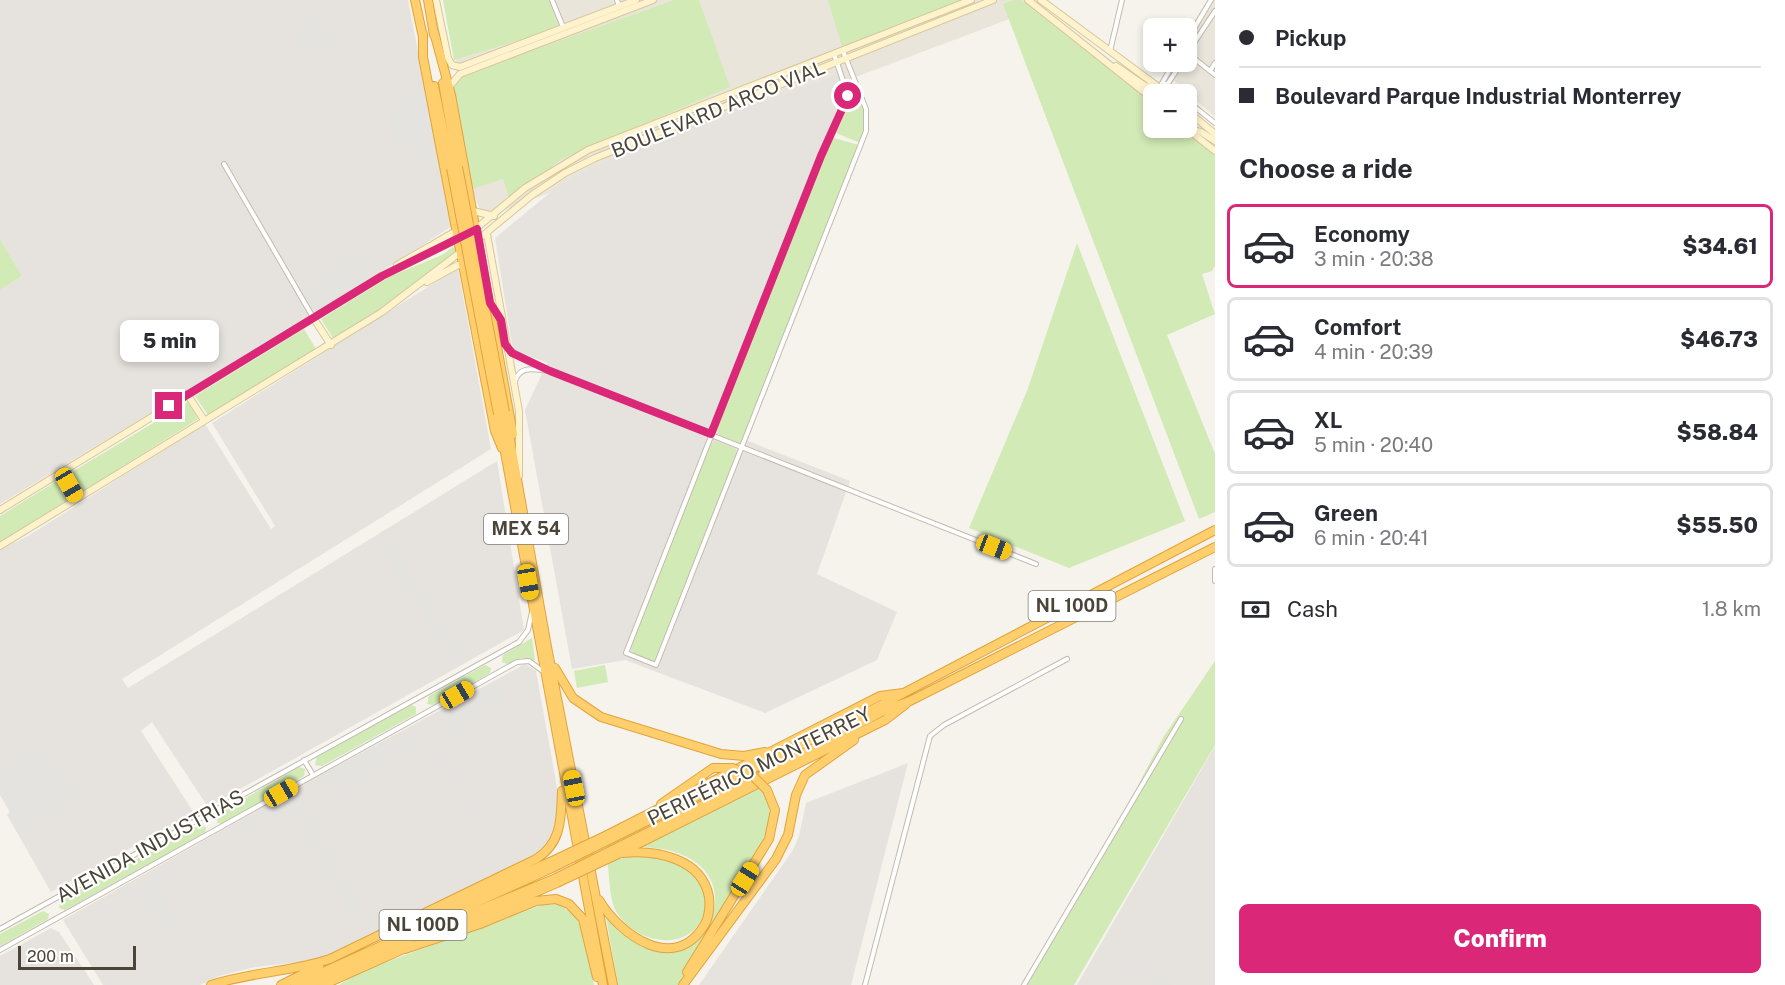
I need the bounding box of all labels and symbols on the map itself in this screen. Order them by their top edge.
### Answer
street label: BOULEVARD ARCO VIAL [608,55,828,163]
route start [834,82,861,109]
callout: 5 min [120,319,219,361]
route end [155,392,182,419]
car [52,465,86,505]
road number: MEX 54 [484,514,568,544]
car [974,532,1014,562]
car [516,563,540,601]
road number: NL 100D [1028,591,1116,621]
car [437,678,477,712]
street label: PERIFÉRICO MONTERREY [643,701,874,831]
car [562,769,586,807]
car [261,776,301,810]
street label: AVENIDA INDUSTRIAS [52,784,248,908]
car [728,859,762,899]
road number: NL 100D [380,910,466,940]
scale bar [18,943,136,970]

